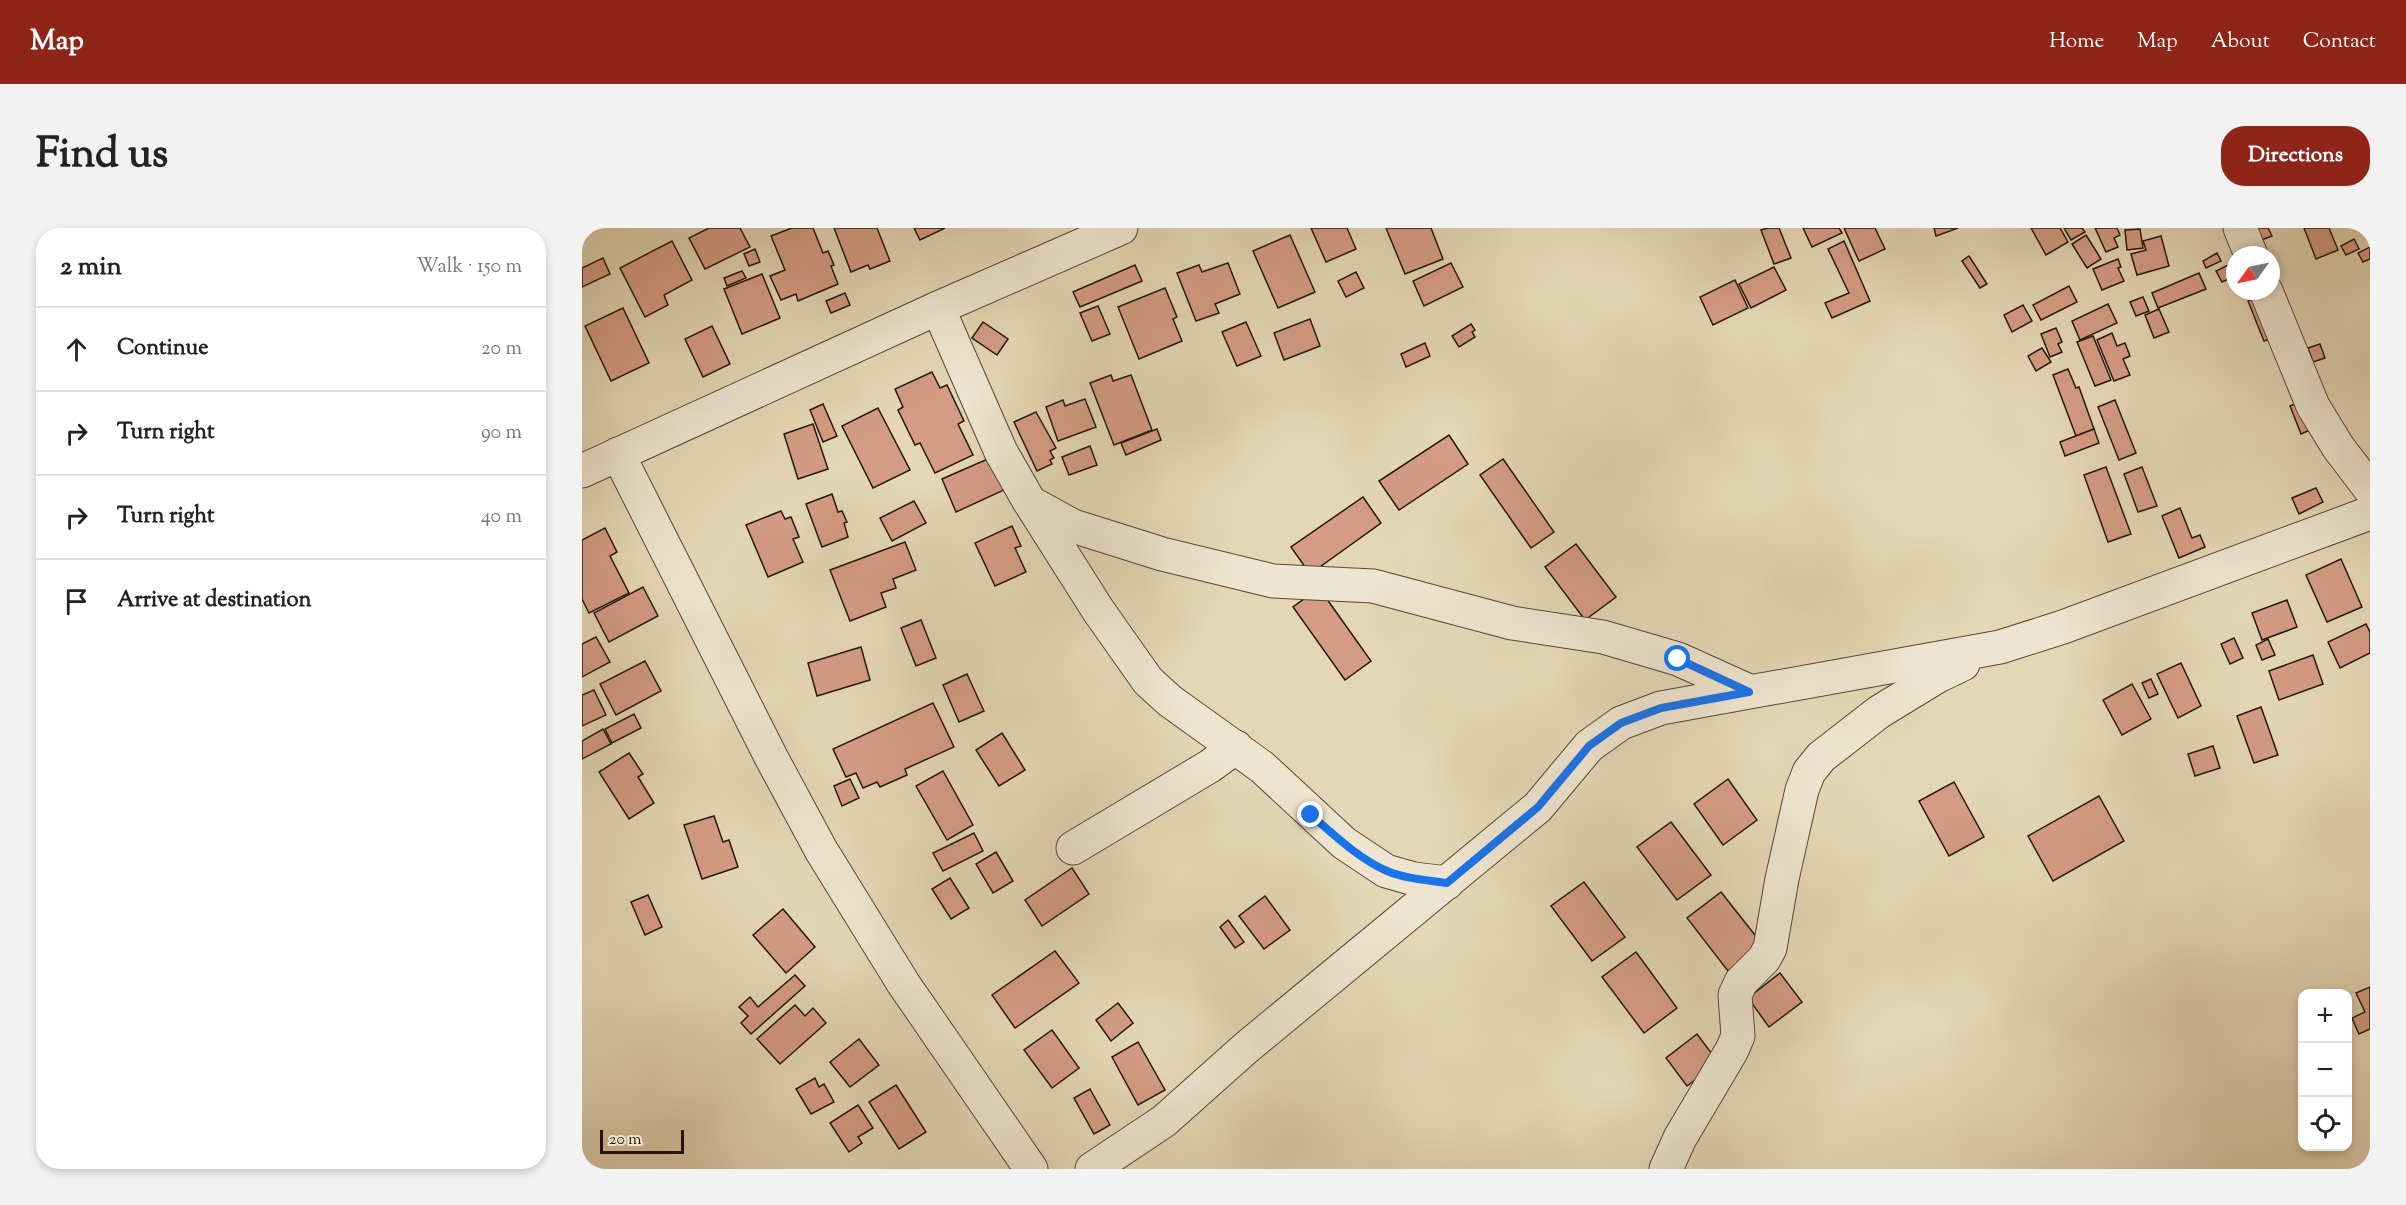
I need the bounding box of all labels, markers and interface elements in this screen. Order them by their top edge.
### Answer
text: Map [30,22,84,62]
text: Home [2049,27,2104,57]
text: Map [2137,27,2178,57]
text: About [2211,27,2270,57]
text: Contact [2303,27,2376,57]
text: Find us [36,126,168,186]
button: Directions [2221,126,2370,186]
north arrow [2226,246,2280,300]
text: 2 min [60,249,122,286]
text: Walk · 150 m [416,253,522,282]
icon: ahead [60,333,93,366]
text: Continue [117,333,208,365]
text: 20 m [481,335,522,364]
icon: right [60,417,93,450]
text: Turn right [117,417,214,449]
text: 90 m [481,419,522,448]
icon: right [60,501,93,534]
text: Turn right [117,501,214,533]
text: 40 m [481,503,522,532]
icon: arrive [60,585,93,618]
text: Arrive at destination [117,585,312,617]
route start [1664,645,1690,671]
route end [1297,801,1323,827]
map controls [2298,989,2352,1151]
button: + [2298,989,2352,1043]
button: − [2298,1043,2352,1097]
button: locate [2298,1097,2352,1151]
scale bar [600,1127,684,1154]
text: 20 m [609,1129,642,1152]

